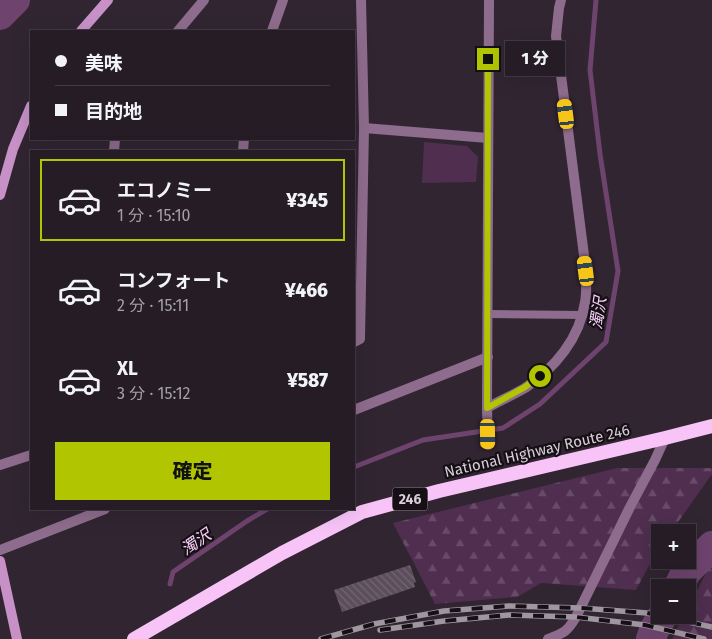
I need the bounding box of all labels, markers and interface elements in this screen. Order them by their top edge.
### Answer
callout: 1 分 [506,42,566,76]
route end [477,48,499,70]
text: 1 分 [521,49,549,68]
text: 美味 [85,52,123,75]
car [556,98,575,130]
text: 目的地 [85,100,142,123]
icon: car [57,178,102,223]
text: エコノミー [117,179,212,202]
text: ¥345 [286,189,328,212]
text: 1 分 · 15:10 [117,206,191,225]
car [576,255,595,287]
icon: car [57,268,102,313]
text: コンフォート [117,269,230,292]
text: ¥466 [285,279,328,302]
water label: 濁沢 [586,294,610,330]
text: 2 分 · 15:11 [117,296,189,315]
text: XL [117,357,138,380]
icon: car [57,358,102,403]
route start [529,365,551,387]
text: ¥587 [287,369,328,392]
text: 3 分 · 15:12 [117,384,191,403]
car [480,419,495,449]
street label: National Highway Route 246 [443,421,631,481]
button: 確定 [55,442,330,500]
road number: 246 [392,488,428,510]
water label: 濁沢 [177,524,216,559]
map controls [651,524,696,624]
button: + [651,524,696,569]
button: − [651,579,696,624]

